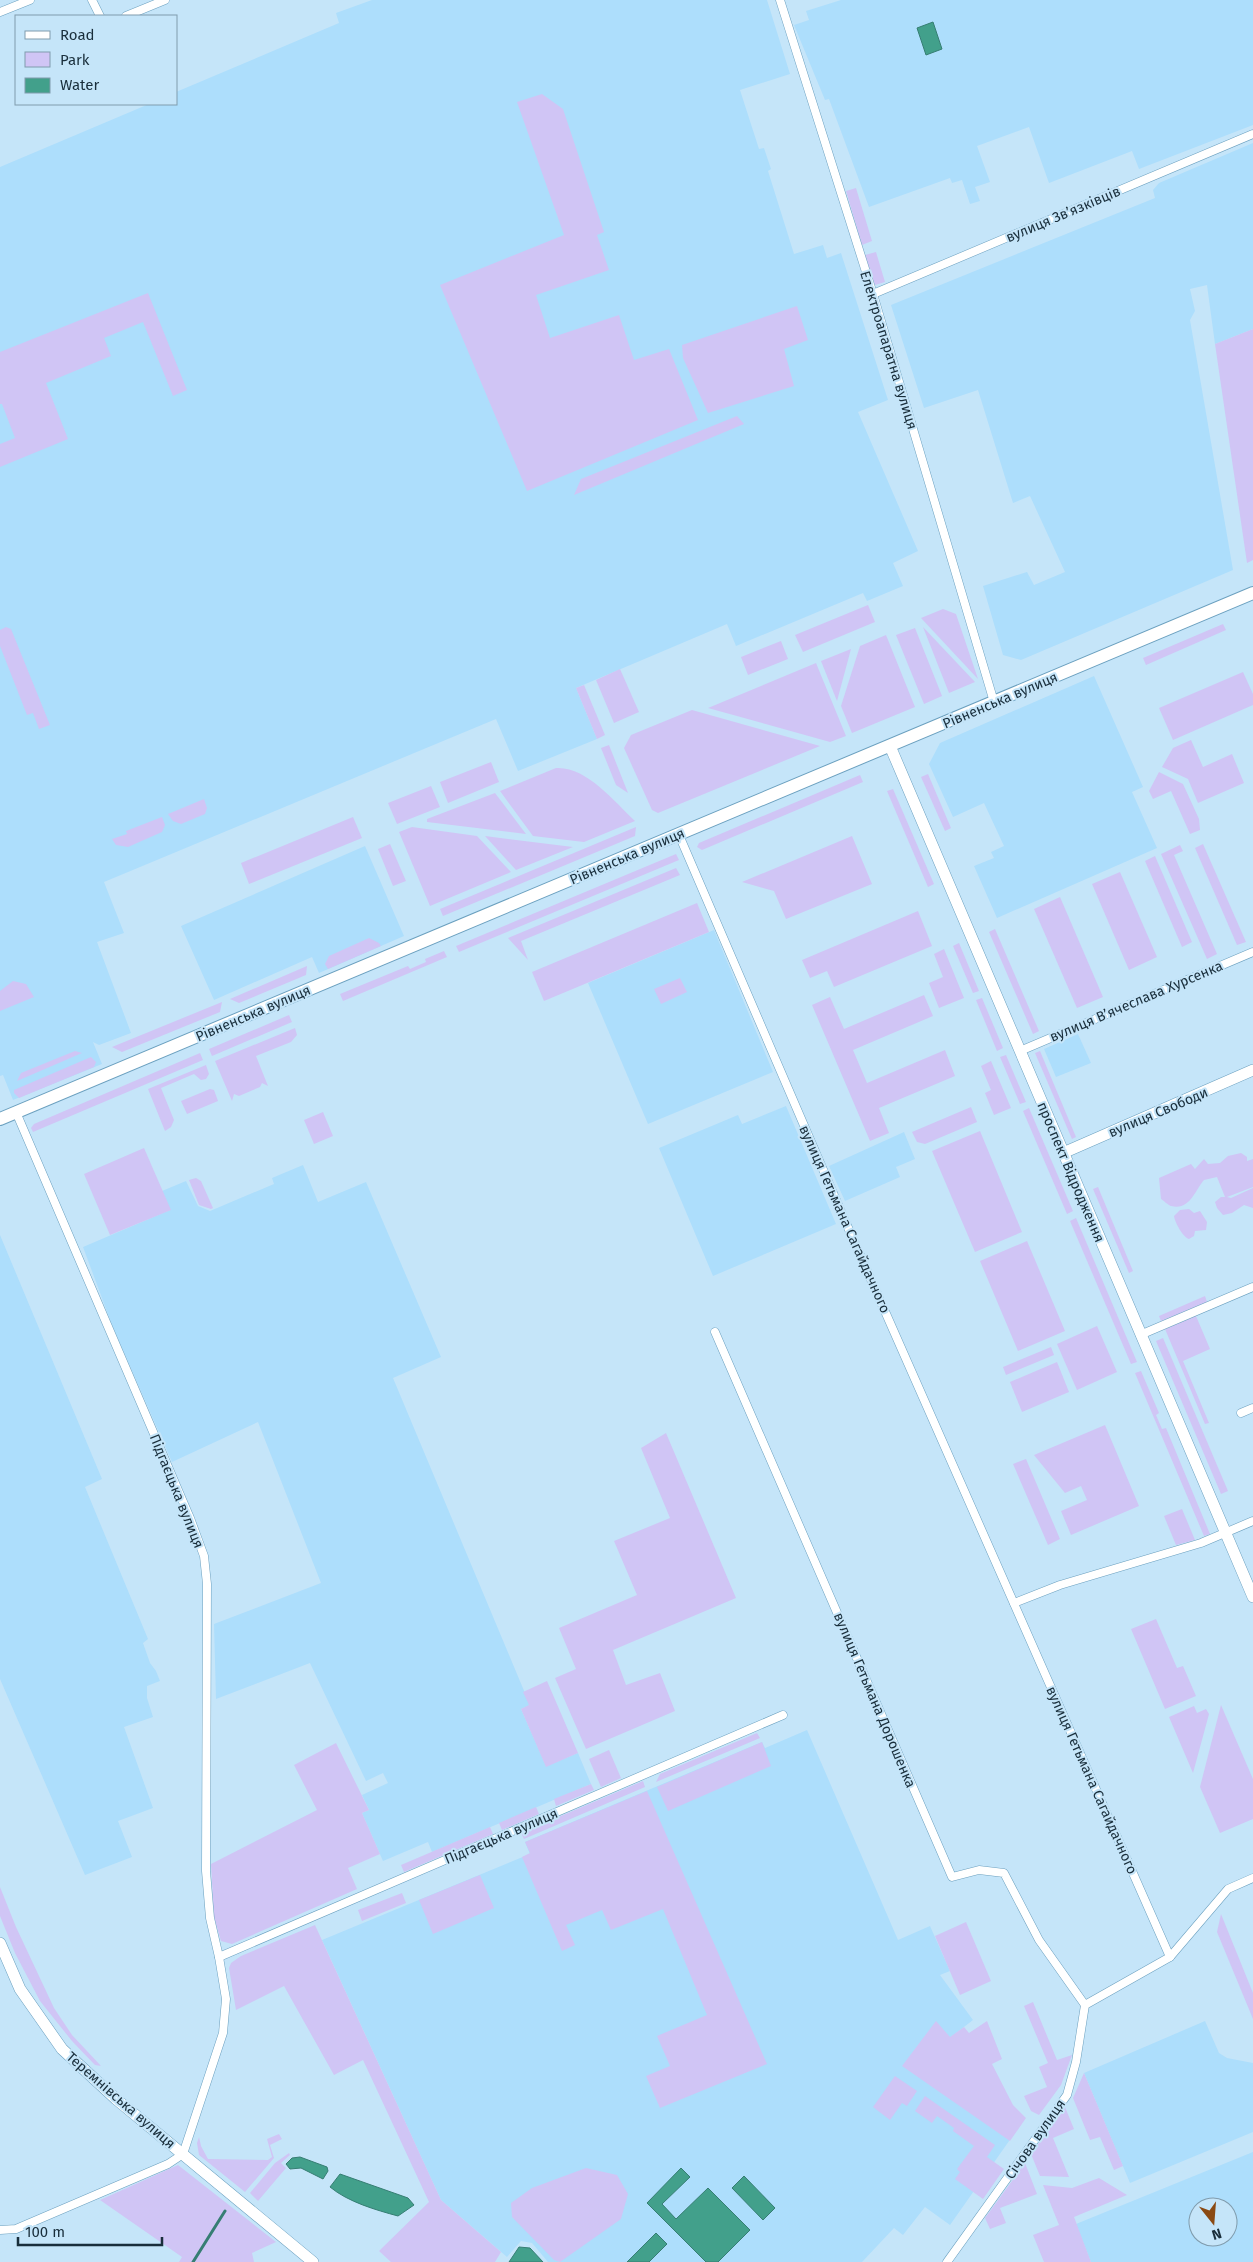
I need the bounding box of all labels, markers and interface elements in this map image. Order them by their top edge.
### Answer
legend [15,15,178,105]
text: Road [60,26,95,44]
text: Park [60,51,90,69]
text: Water [60,76,99,94]
street label: вулиця Звʼязківців [1003,183,1123,246]
street label: Електроапаратна вулиця [856,269,921,431]
street label: Рівненська вулиця [940,669,1060,732]
street label: Рівненська вулиця [567,825,687,888]
street label: вулиця Вʼячеслава Хурсенка [1047,957,1225,1046]
street label: Рівненська вулиця [193,982,313,1045]
street label: вулиця Свободи [1106,1084,1211,1141]
street label: проспект Відродження [1033,1099,1108,1245]
street label: вулиця Гетьмана Сагайдачного [795,1123,894,1316]
street label: Підгаєцька вулиця [146,1432,207,1551]
street label: вулиця Гетьмана Дорошенка [830,1610,919,1790]
street label: вулиця Гетьмана Сагайдачного [1042,1684,1141,1877]
street label: Підгаєцька вулиця [442,1805,560,1868]
street label: Теремнівська вулиця [63,2048,179,2152]
street label: Січова вулиця [1002,2096,1069,2182]
north arrow [1188,2197,1238,2247]
scale bar [18,2214,161,2246]
text: 100 m [25,2223,65,2241]
text: N [1210,2224,1224,2243]

